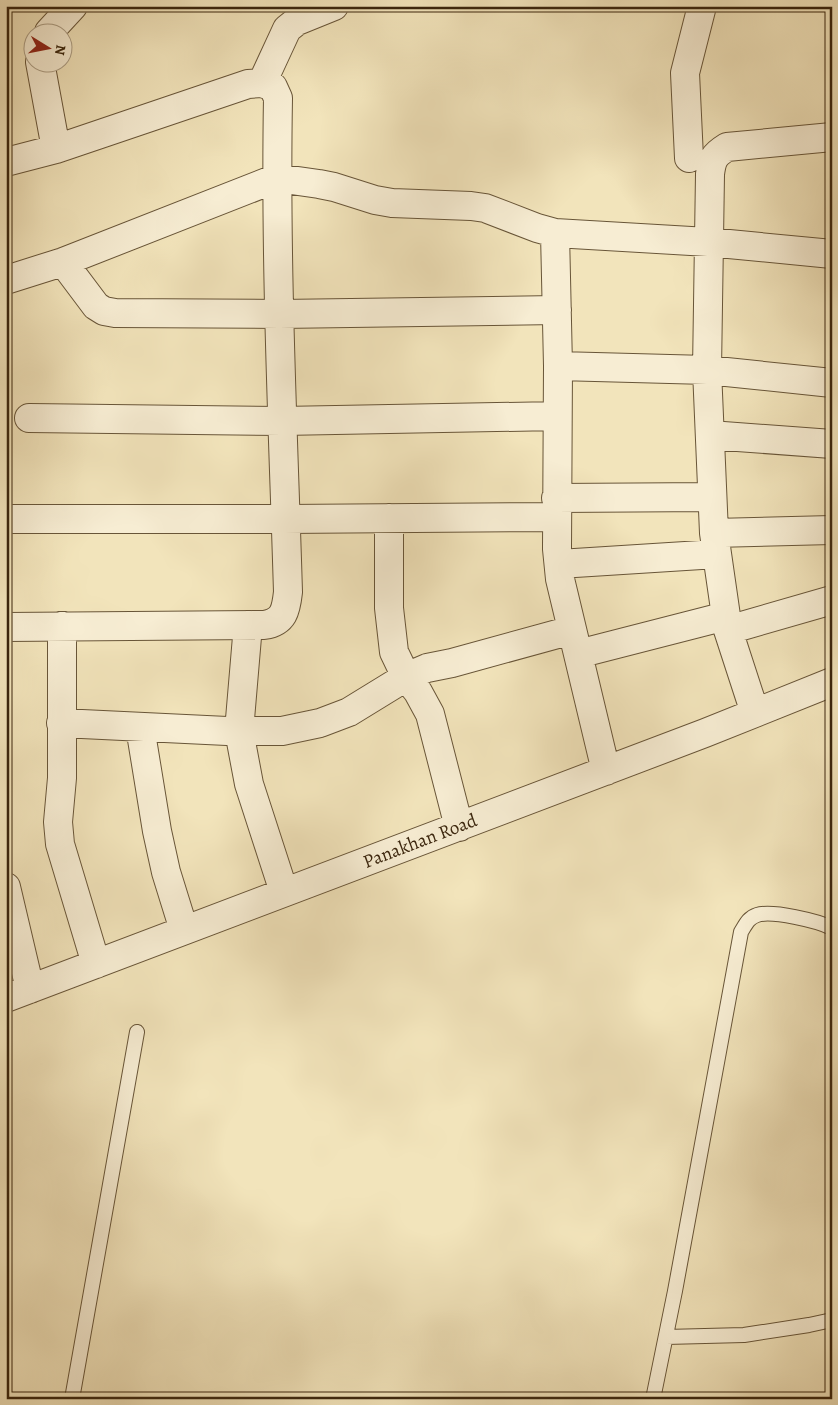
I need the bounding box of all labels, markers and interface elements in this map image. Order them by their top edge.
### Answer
north arrow [22,22,72,72]
text: N [50,43,71,57]
street label: Panakhan Road [359,807,482,875]

